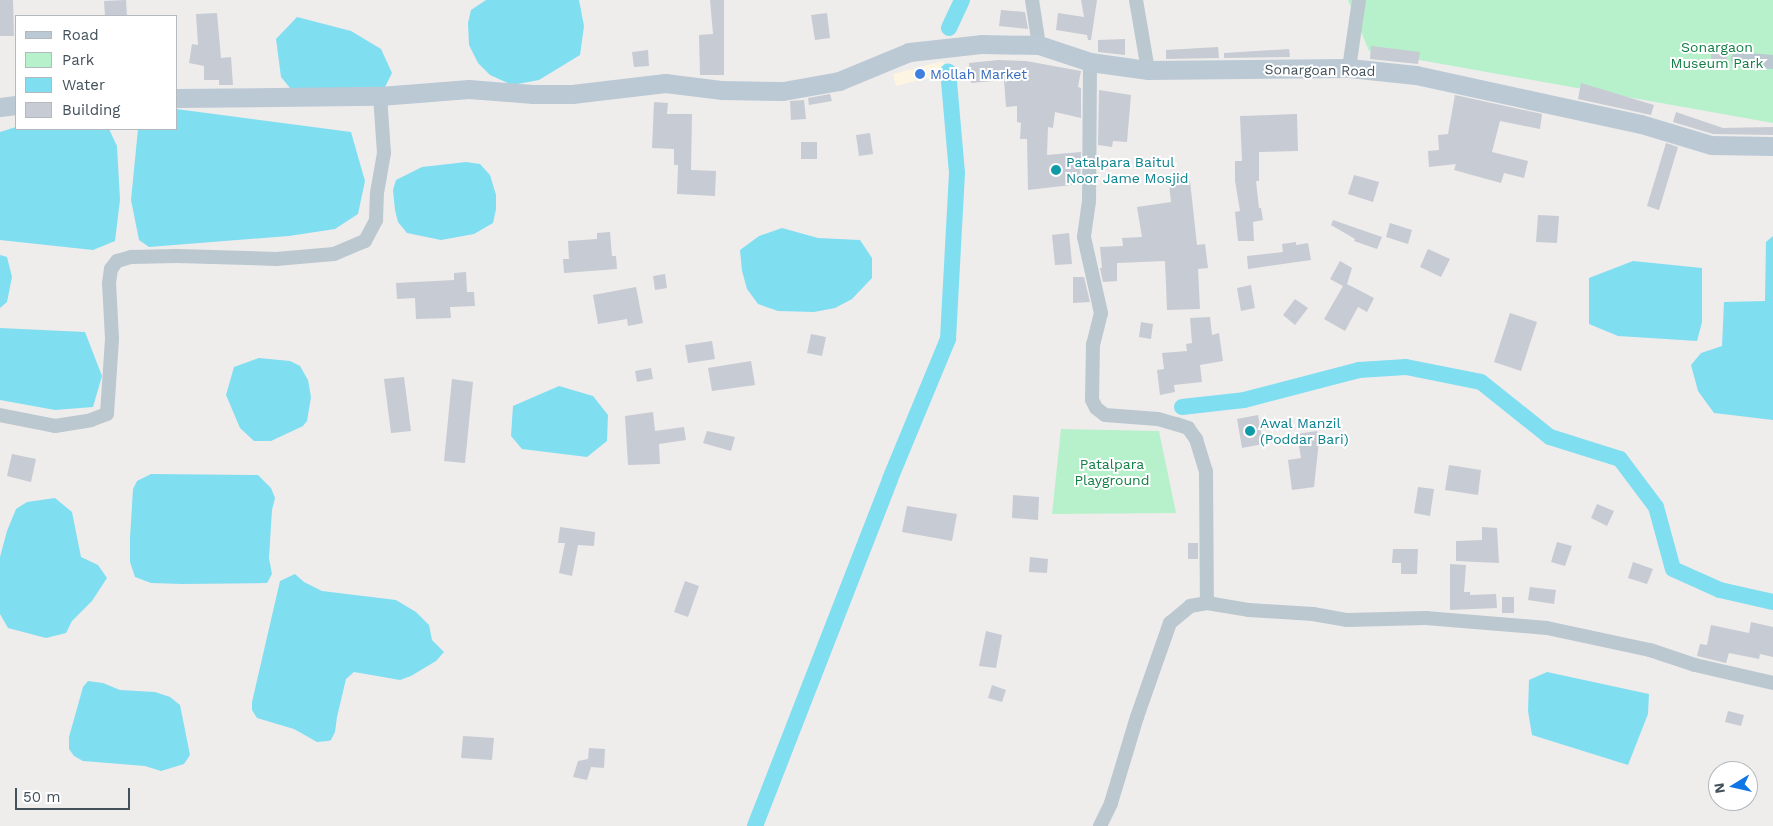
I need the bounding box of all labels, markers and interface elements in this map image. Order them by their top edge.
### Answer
legend [15,15,178,130]
text: Road [62,26,99,44]
park label: Sonargaon Museum Park [1671,39,1763,72]
text: Park [62,51,94,69]
street label: Sonargoan Road [1265,61,1375,79]
place label: Mollah Market [930,66,1027,82]
marker: Mollah Market [914,68,926,80]
text: Water [62,76,105,94]
text: Building [62,101,120,119]
place label: Patalpara Baitul Noor Jame Mosjid [1066,154,1189,186]
marker: Patalpara Baitul Noor Jame Mosjid [1050,164,1062,176]
place label: Awal Manzil (Poddar Bari) [1260,415,1349,448]
marker: Awal Manzil (Poddar Bari) [1244,425,1256,437]
park label: Patalpara Playground [1075,456,1149,488]
north arrow [1708,761,1758,811]
scale bar [18,778,132,810]
text: N [1710,782,1728,795]
text: 50 m [23,788,60,806]

